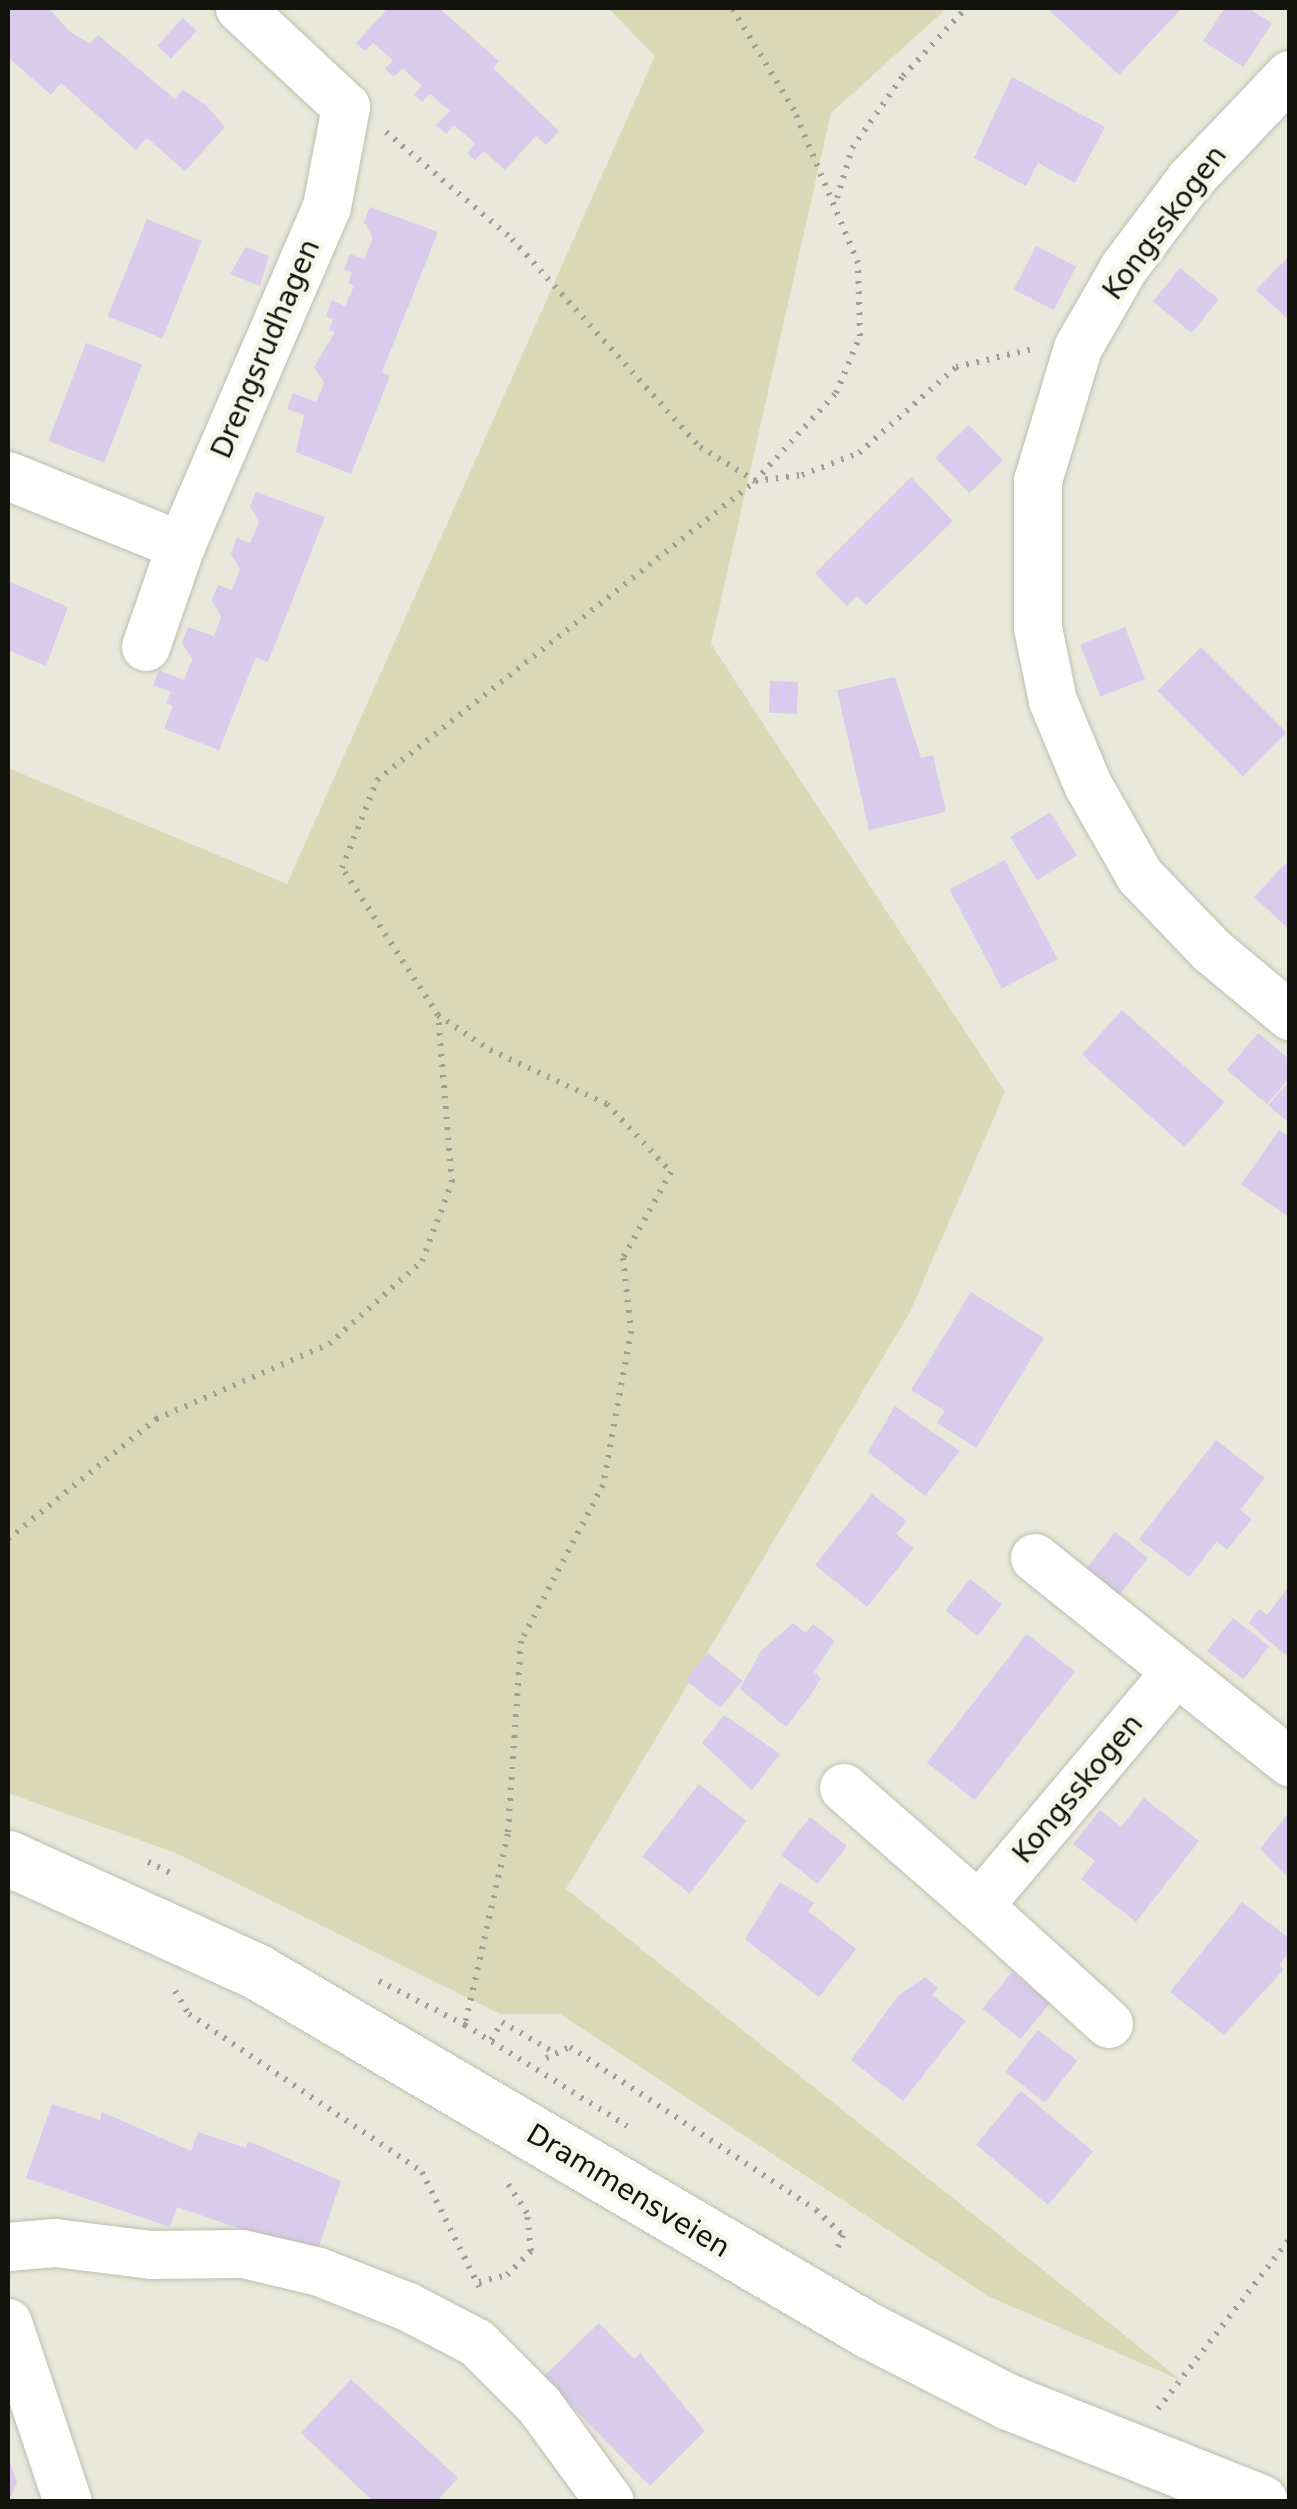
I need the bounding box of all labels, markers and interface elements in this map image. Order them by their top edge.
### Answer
street label: Kongsskogen [1096,139,1234,307]
street label: Drengsrudhagen [205,235,327,463]
street label: Kongsskogen [1006,1708,1150,1870]
street label: Drammensveien [520,2117,736,2265]

